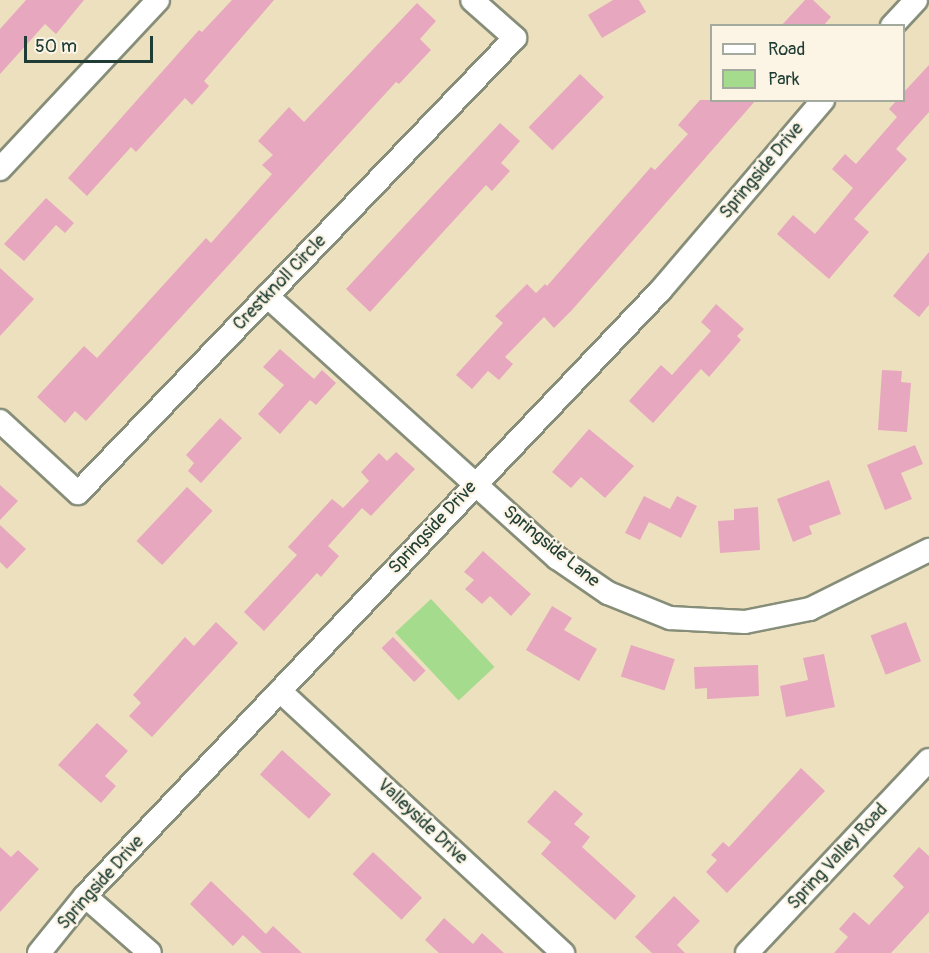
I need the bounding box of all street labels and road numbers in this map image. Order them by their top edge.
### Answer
street label: Springside Drive [715,118,809,224]
street label: Crestknoll Circle [229,231,331,335]
street label: Springside Drive [384,477,482,579]
street label: Springside Lane [498,502,604,592]
street label: Valleyside Drive [372,775,472,869]
street label: Spring Valley Road [783,800,893,914]
street label: Springside Drive [53,832,149,934]

